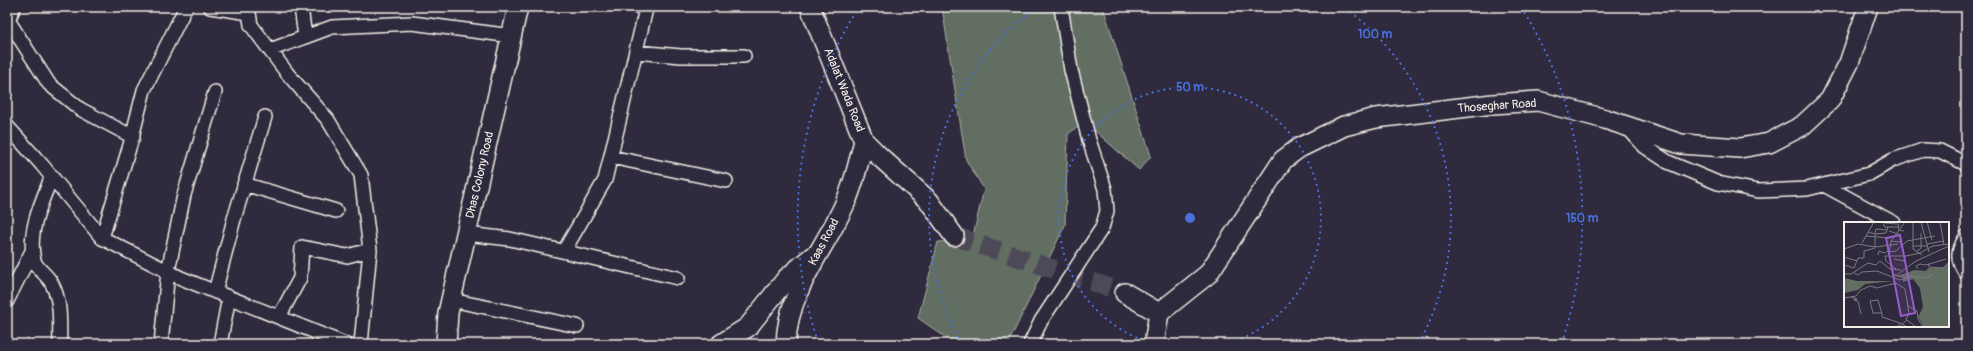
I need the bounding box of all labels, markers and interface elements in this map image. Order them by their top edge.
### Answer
text: 100 m [1358,27,1393,42]
street label: Adalat Wada Road [820,46,868,134]
text: 50 m [1176,80,1204,95]
street label: Thoseghar Road [1457,96,1537,116]
street label: Dhas Colony Road [463,130,497,220]
centre of rings [1183,211,1197,225]
text: 150 m [1566,211,1599,226]
street label: Kaas Road [805,216,843,268]
inset map [1844,222,1949,327]

